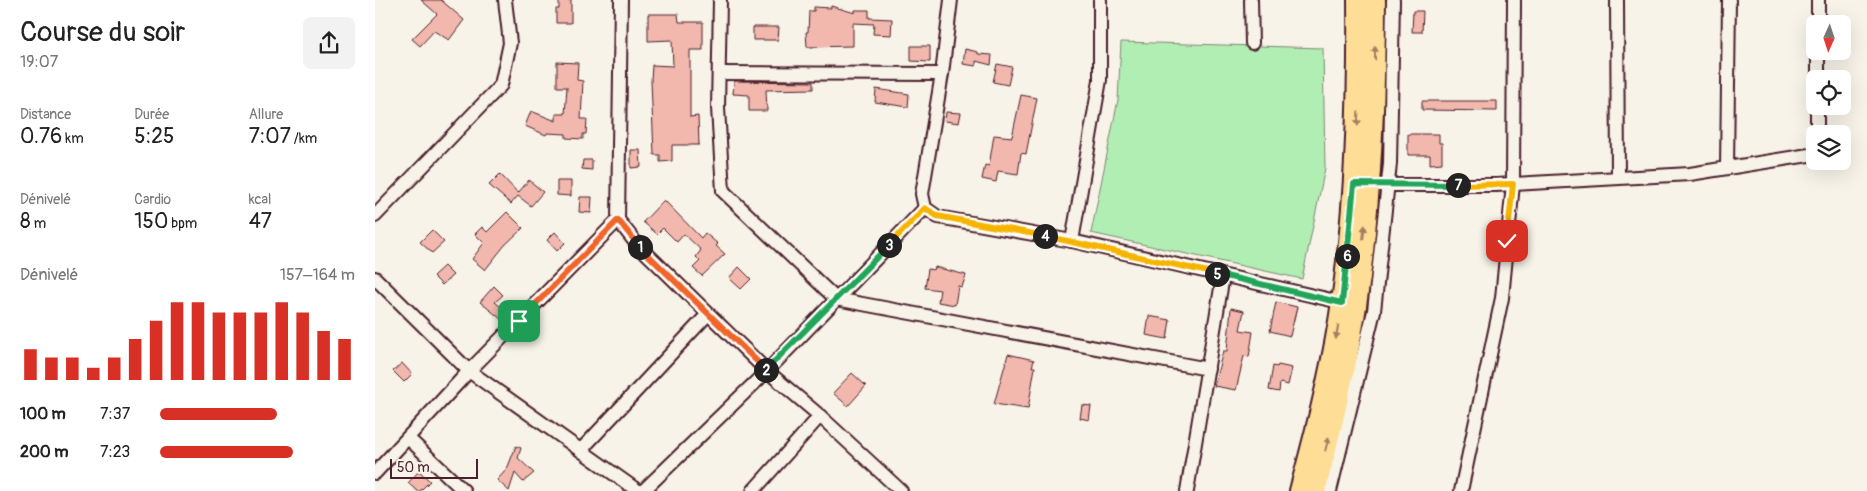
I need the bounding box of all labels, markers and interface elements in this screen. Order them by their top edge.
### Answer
text: Course du soir [20,15,185,50]
north arrow [1806,15,1851,60]
map controls [1806,15,1851,170]
button: share [303,17,355,69]
one-way arrow [1371,45,1379,61]
text: 19:07 [20,52,58,72]
button: locate [1806,70,1851,115]
text: Distance [20,106,71,123]
text: Durée [134,106,169,123]
text: Allure [249,106,283,123]
one-way arrow [1354,111,1362,127]
text: 0.76 [20,123,62,150]
text: 5:25 [134,123,174,150]
text: 7:07 [249,123,291,150]
button: layers [1806,125,1851,170]
text: km [62,130,84,147]
text: /km [291,130,317,147]
pin: 7 [1445,172,1471,198]
text: 7 [1455,177,1462,194]
text: Dénivelé [20,191,71,208]
text: Cardio [134,191,171,208]
text: kcal [249,191,271,208]
text: 8 [20,208,31,235]
text: 150 [134,208,168,235]
text: 47 [249,208,272,235]
text: m [31,215,46,232]
text: bpm [168,215,197,232]
pin [1486,220,1528,262]
pin: 4 [1033,224,1057,248]
one-way arrow [1360,224,1368,240]
icon: check [1493,227,1521,255]
text: 4 [1041,228,1050,245]
pin: 3 [877,232,901,258]
pin: 1 [627,234,653,260]
text: 3 [886,237,893,254]
text: 1 [638,239,643,256]
pin: 6 [1335,244,1359,268]
text: 6 [1343,248,1352,265]
pin: 5 [1205,262,1229,286]
text: Dénivelé [20,265,78,285]
text: 157–164 m [280,265,355,285]
text: 5 [1214,266,1221,283]
pin [498,300,540,342]
icon: arrive [505,307,533,335]
one-way arrow [1332,325,1340,341]
pin: 2 [753,358,779,382]
text: 2 [763,362,770,379]
text: 100 m [20,404,66,424]
text: 7:37 [100,404,130,424]
one-way arrow [1323,436,1331,451]
text: 200 m [20,442,68,462]
text: 7:23 [100,442,130,462]
scale bar [390,456,477,479]
text: 50 m [397,459,430,476]

